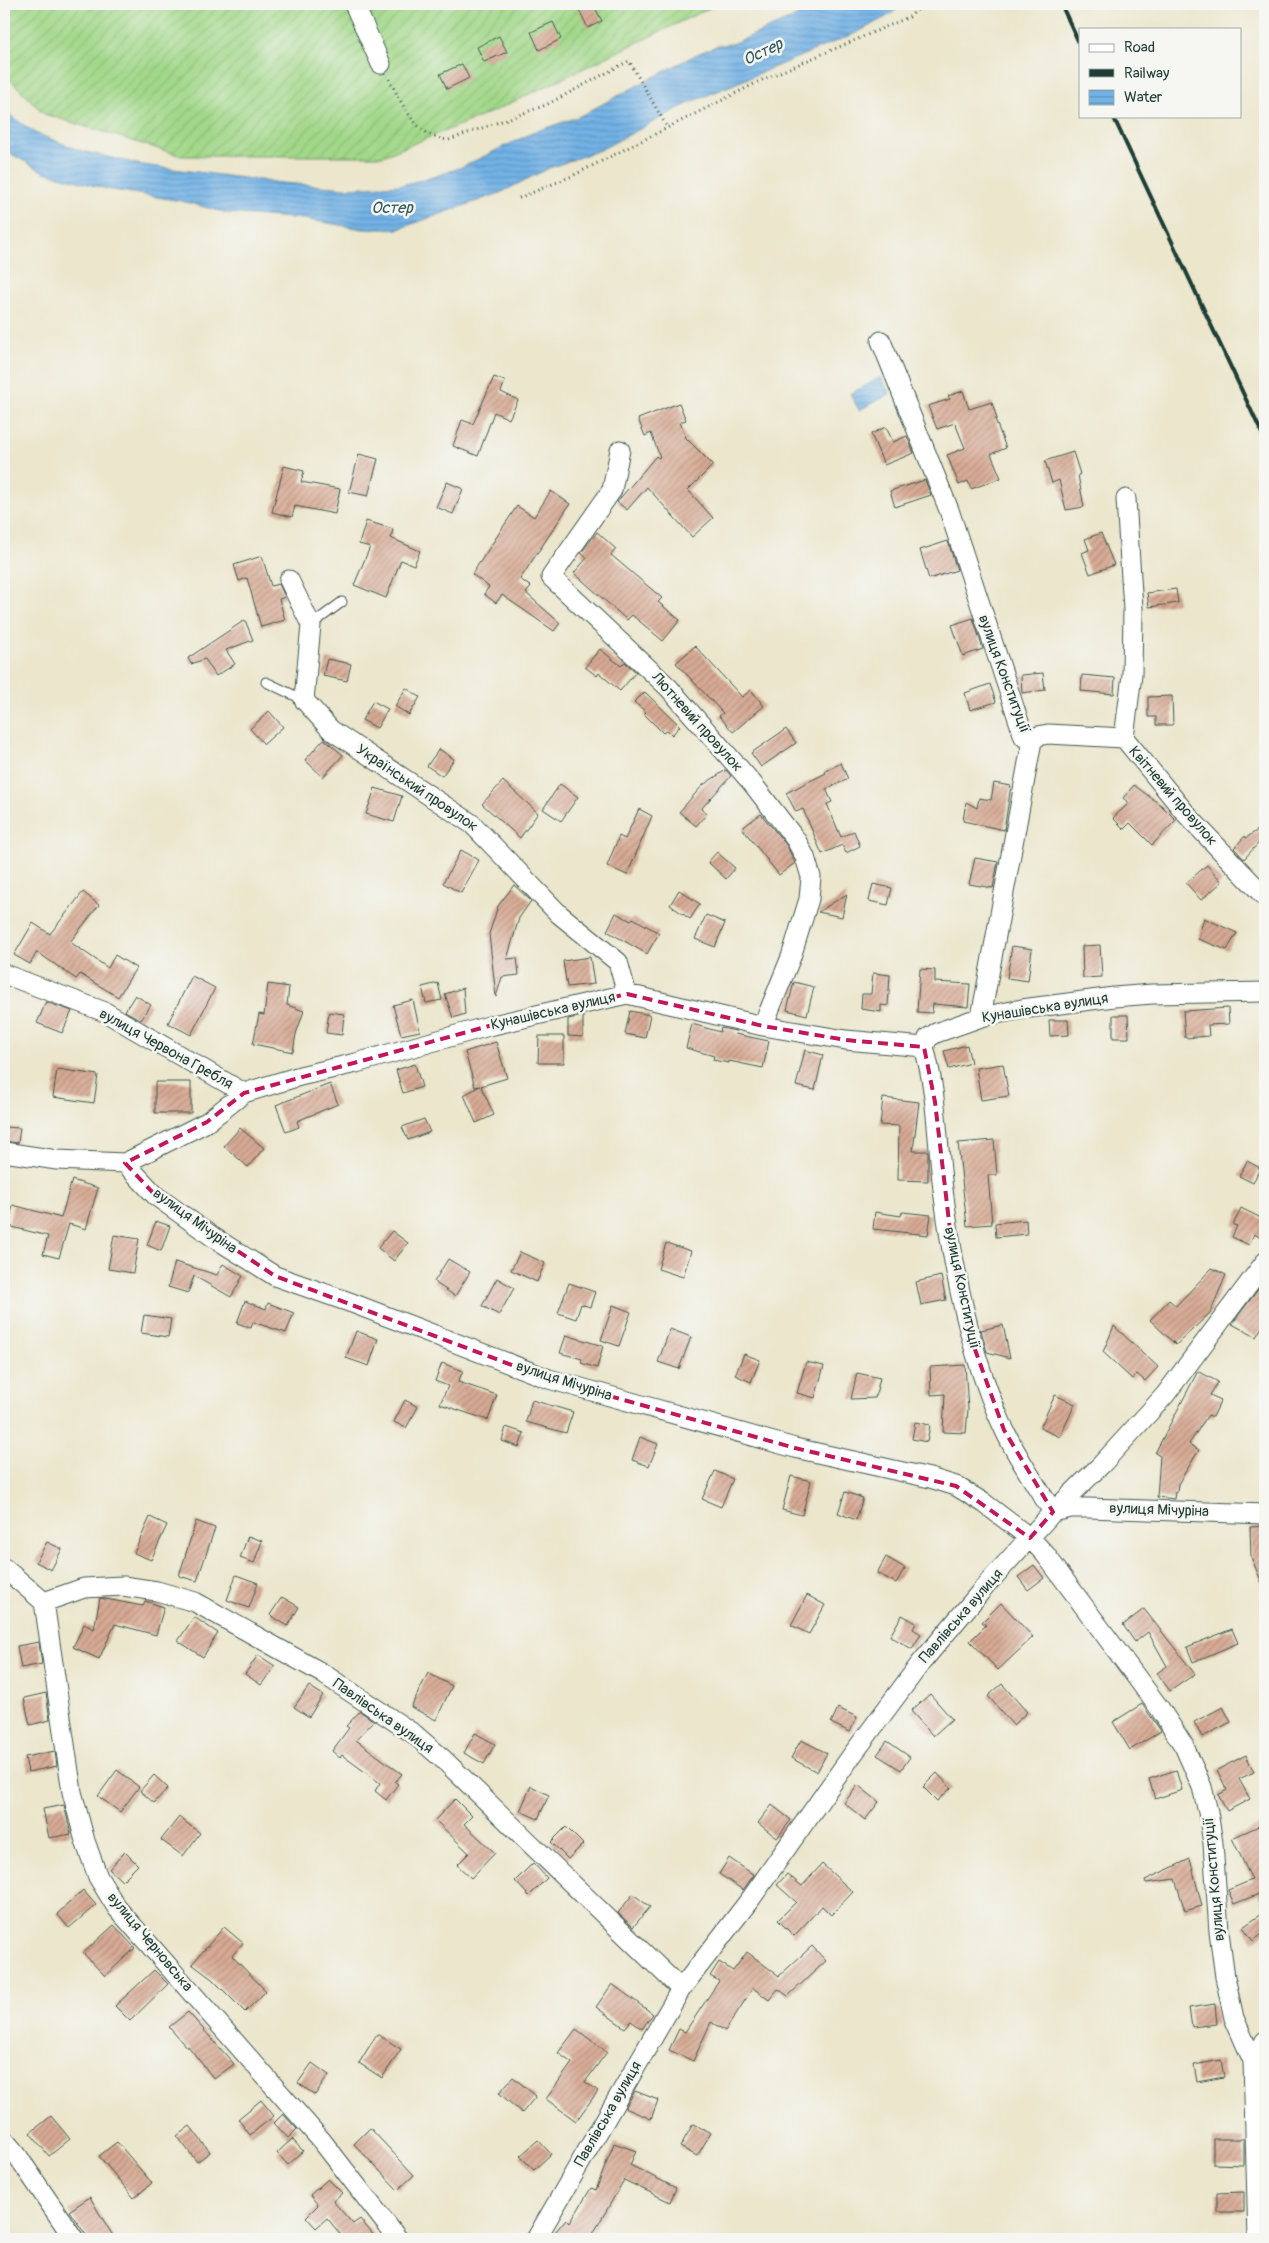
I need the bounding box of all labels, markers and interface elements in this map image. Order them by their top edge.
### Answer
legend [1079,28,1242,118]
water label: Остер [740,33,787,70]
text: Road [1124,38,1155,57]
text: Railway [1124,64,1170,83]
text: Water [1124,88,1163,107]
water label: Остер [371,198,414,218]
street label: вулиця Конституції [974,612,1034,736]
street label: Лютневий провулок [646,667,747,776]
street label: Український провулок [352,740,482,836]
street label: Квітневий провулок [1125,742,1222,850]
street label: Кунашівська вулиця [489,987,617,1035]
street label: Кунашівська вулиця [981,989,1109,1027]
street label: вулиця Червона Гребля [96,1004,236,1094]
street label: вулиця Мічуріна [149,1184,241,1258]
street label: вулиця Конституції [940,1225,984,1351]
street label: вулиця Мічуріна [514,1357,614,1405]
street label: вулиця Мічуріна [1109,1499,1209,1521]
street label: Павлівська вулиця [915,1565,1007,1667]
street label: Павлівська вулиця [329,1674,437,1758]
street label: вулиця Конституції [1199,1816,1229,1942]
street label: вулиця Черновська [103,1889,197,1995]
street label: Павлівська вулиця [570,2058,646,2170]

